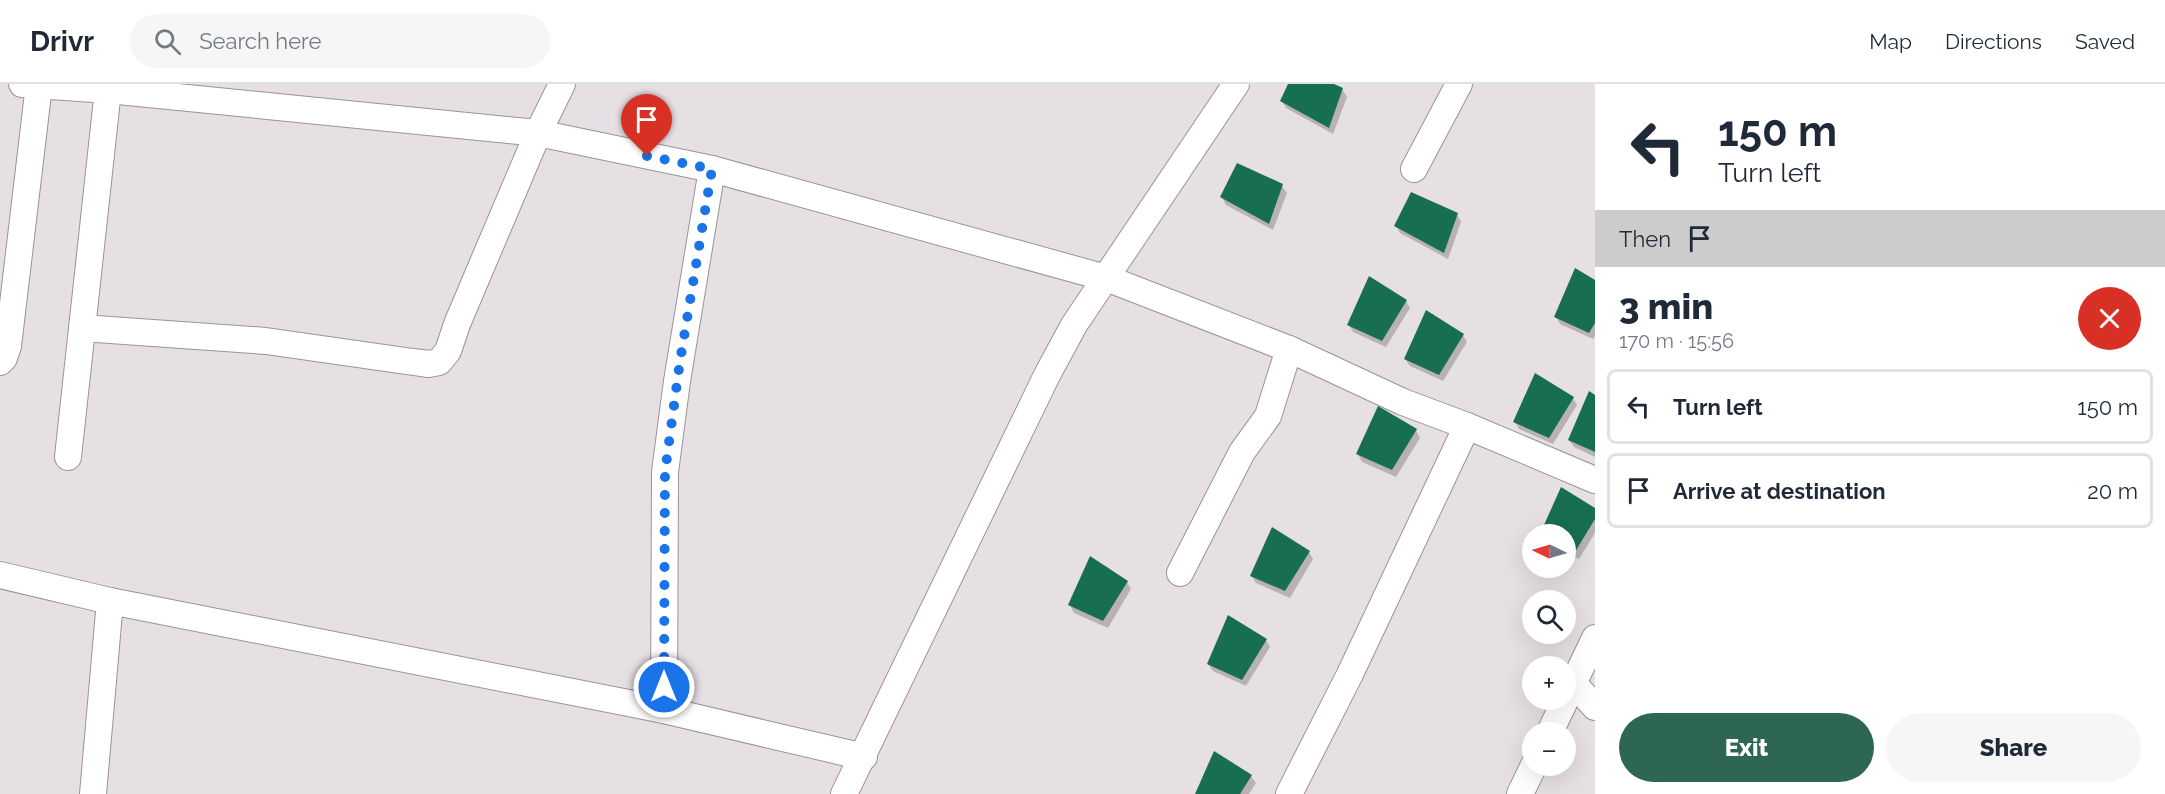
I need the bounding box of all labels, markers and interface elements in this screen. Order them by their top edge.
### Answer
search box [130,14,550,68]
text: Drivr [30,25,94,58]
icon: search [151,25,184,58]
text: Search here [199,28,321,54]
text: Map [1869,29,1912,54]
text: Directions [1945,29,2042,54]
text: Saved [2075,29,2135,54]
pin [621,94,672,156]
icon: arrive [630,103,663,136]
text: 150 m [1718,107,1837,156]
icon: left [1619,108,1697,186]
text: Turn left [1718,157,1821,188]
icon: arrive [1683,222,1716,255]
text: Then [1619,226,1671,252]
text: 3 min [1619,285,1713,327]
button: close [2078,287,2141,350]
text: 170 m · 15:56 [1619,329,1734,353]
icon: left [1622,390,1655,423]
text: Turn left [1673,394,1763,420]
text: 150 m [2077,394,2138,420]
icon: arrive [1622,474,1655,507]
text: Arrive at destination [1673,478,1886,504]
text: 20 m [2087,478,2138,504]
north arrow [1522,524,1576,578]
map controls [1522,524,1576,776]
button: search [1522,590,1576,644]
position arrow [632,655,696,719]
button: + [1522,656,1576,710]
button: Exit [1619,713,1874,782]
button: Share [1886,713,2141,782]
button: − [1522,722,1576,776]

